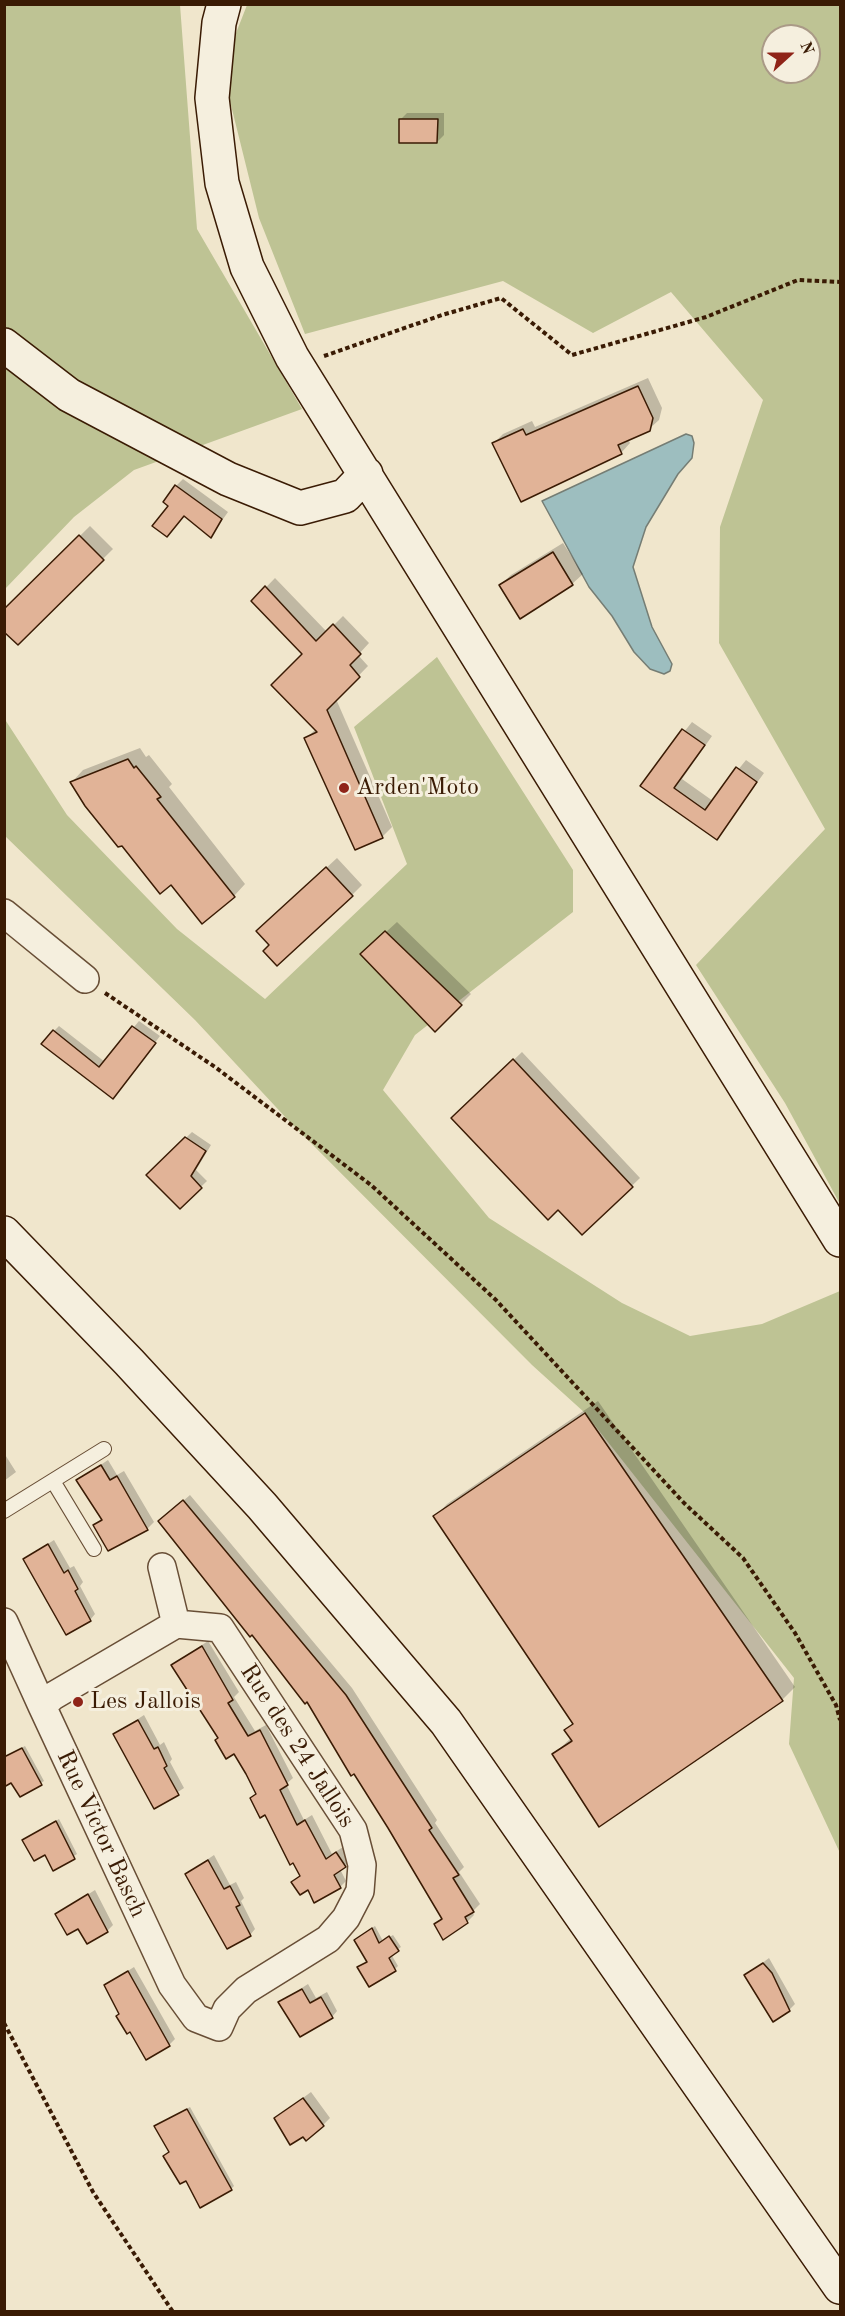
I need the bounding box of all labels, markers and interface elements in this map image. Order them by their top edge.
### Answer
north arrow [761,24,821,84]
text: N [796,40,816,57]
place label: Arden'Moto [356,774,479,802]
marker: Arden'Moto [337,781,351,795]
street label: Rue des 24 Jallois [233,1659,361,1833]
place label: Les Jallois [90,1688,201,1716]
marker: Les Jallois [71,1695,85,1709]
street label: Rue Victor Basch [50,1746,152,1922]

